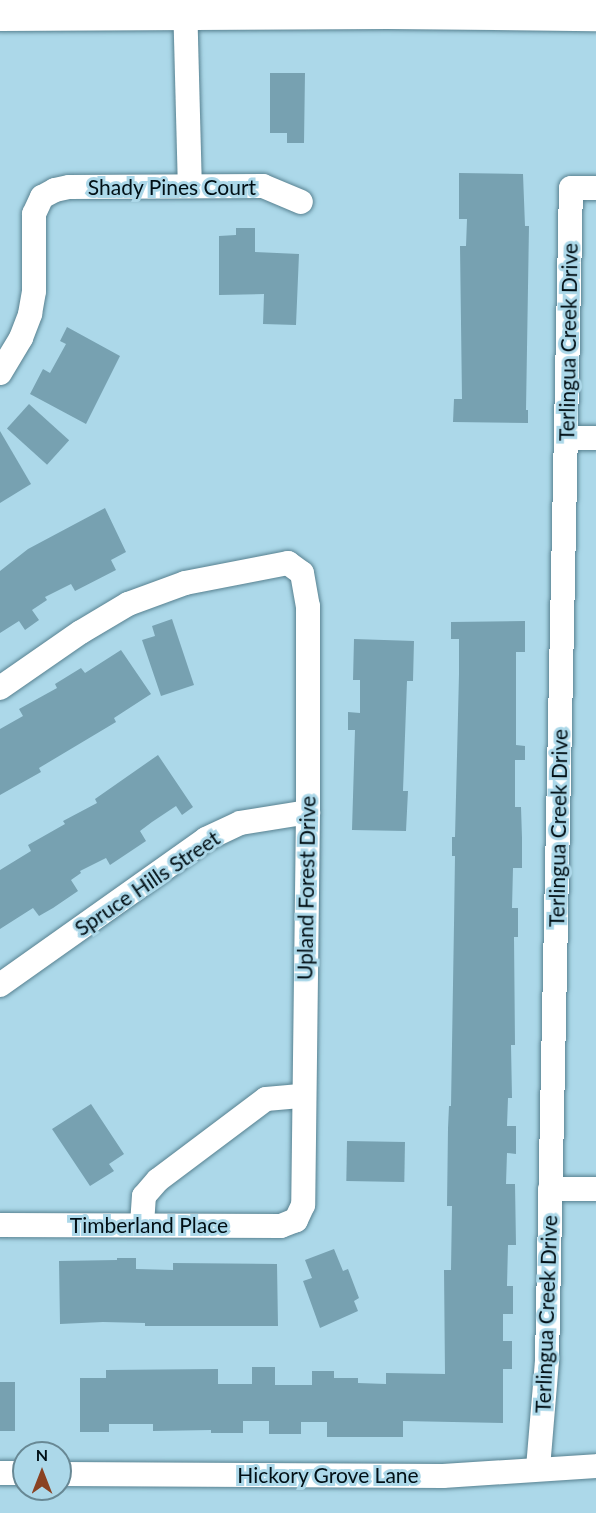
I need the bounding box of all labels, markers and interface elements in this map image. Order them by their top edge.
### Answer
street label: Shady Pines Court [88,174,256,200]
street label: Terlingua Creek Drive [554,243,582,441]
street label: Terlingua Creek Drive [544,729,572,927]
street label: Upland Forest Drive [292,796,320,980]
street label: Spruce Hills Street [70,825,224,941]
street label: Timberland Place [70,1212,228,1238]
street label: Terlingua Creek Drive [530,1215,562,1413]
north arrow [12,1441,72,1501]
text: N [36,1445,48,1464]
street label: Hickory Grove Lane [237,1462,419,1488]

